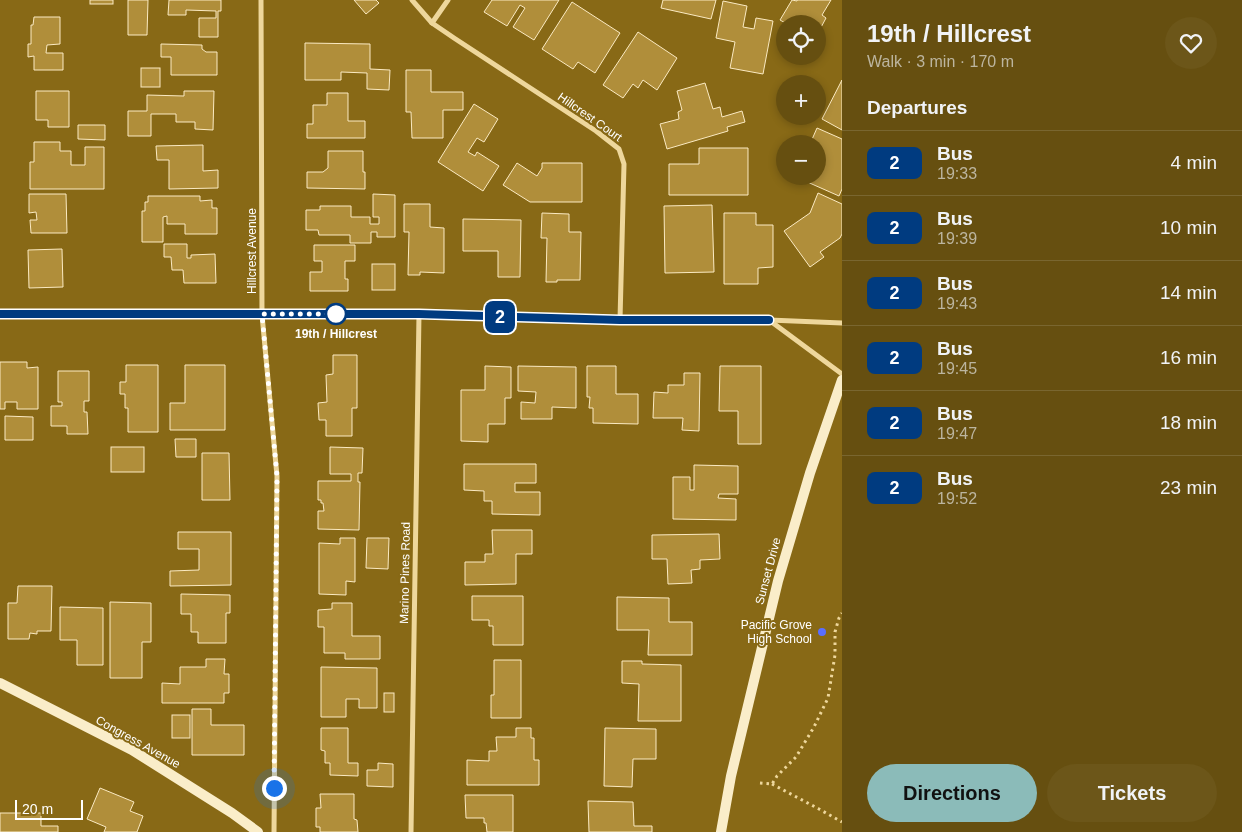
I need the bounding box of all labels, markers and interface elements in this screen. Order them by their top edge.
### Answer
map controls [776,15,826,185]
button: locate [776,15,826,65]
button: heart [1165,17,1217,69]
text: 19th / Hillcrest [867,20,1031,47]
text: Walk · 3 min · 170 m [867,53,1014,70]
button: + [776,75,826,125]
street label: Hillcrest Court [555,90,625,145]
text: Departures [867,97,967,118]
button: − [776,135,826,185]
text: Bus [937,143,973,164]
text: 4 min [1171,152,1217,173]
text: 2 [889,153,900,173]
text: 19:33 [937,165,977,182]
street label: Hillcrest Avenue [245,208,259,294]
text: Bus [937,208,973,229]
text: 10 min [1160,217,1217,238]
text: 2 [889,218,900,238]
text: 19:39 [937,230,977,247]
text: Bus [937,273,973,294]
text: 14 min [1160,282,1217,303]
text: 2 [889,283,900,303]
text: 19:43 [937,295,977,312]
line badge: 2 [484,301,516,333]
marker: 19th / Hillcrest [325,303,347,325]
text: 2 [495,307,505,327]
place label: 19th / Hillcrest [295,327,377,341]
text: Bus [937,338,973,359]
text: 16 min [1160,347,1217,368]
text: 2 [889,348,900,368]
text: 19:45 [937,360,977,377]
text: Bus [937,403,973,424]
text: 18 min [1160,412,1217,433]
text: 2 [889,413,900,433]
text: 19:47 [937,425,977,442]
text: Bus [937,468,973,489]
text: 23 min [1160,477,1217,498]
text: 2 [889,478,900,498]
text: 19:52 [937,490,977,507]
street label: Marino Pines Road [397,522,413,624]
street label: Sunset Drive [752,536,784,606]
place label: Pacific Grove High School [741,618,812,646]
marker: Pacific Grove High School [816,626,828,638]
street label: Congress Avenue [93,713,183,771]
button: Directions [867,764,1037,822]
button: Tickets [1047,764,1217,822]
your location [262,776,287,801]
scale bar [15,797,82,820]
text: 20 m [22,801,53,817]

